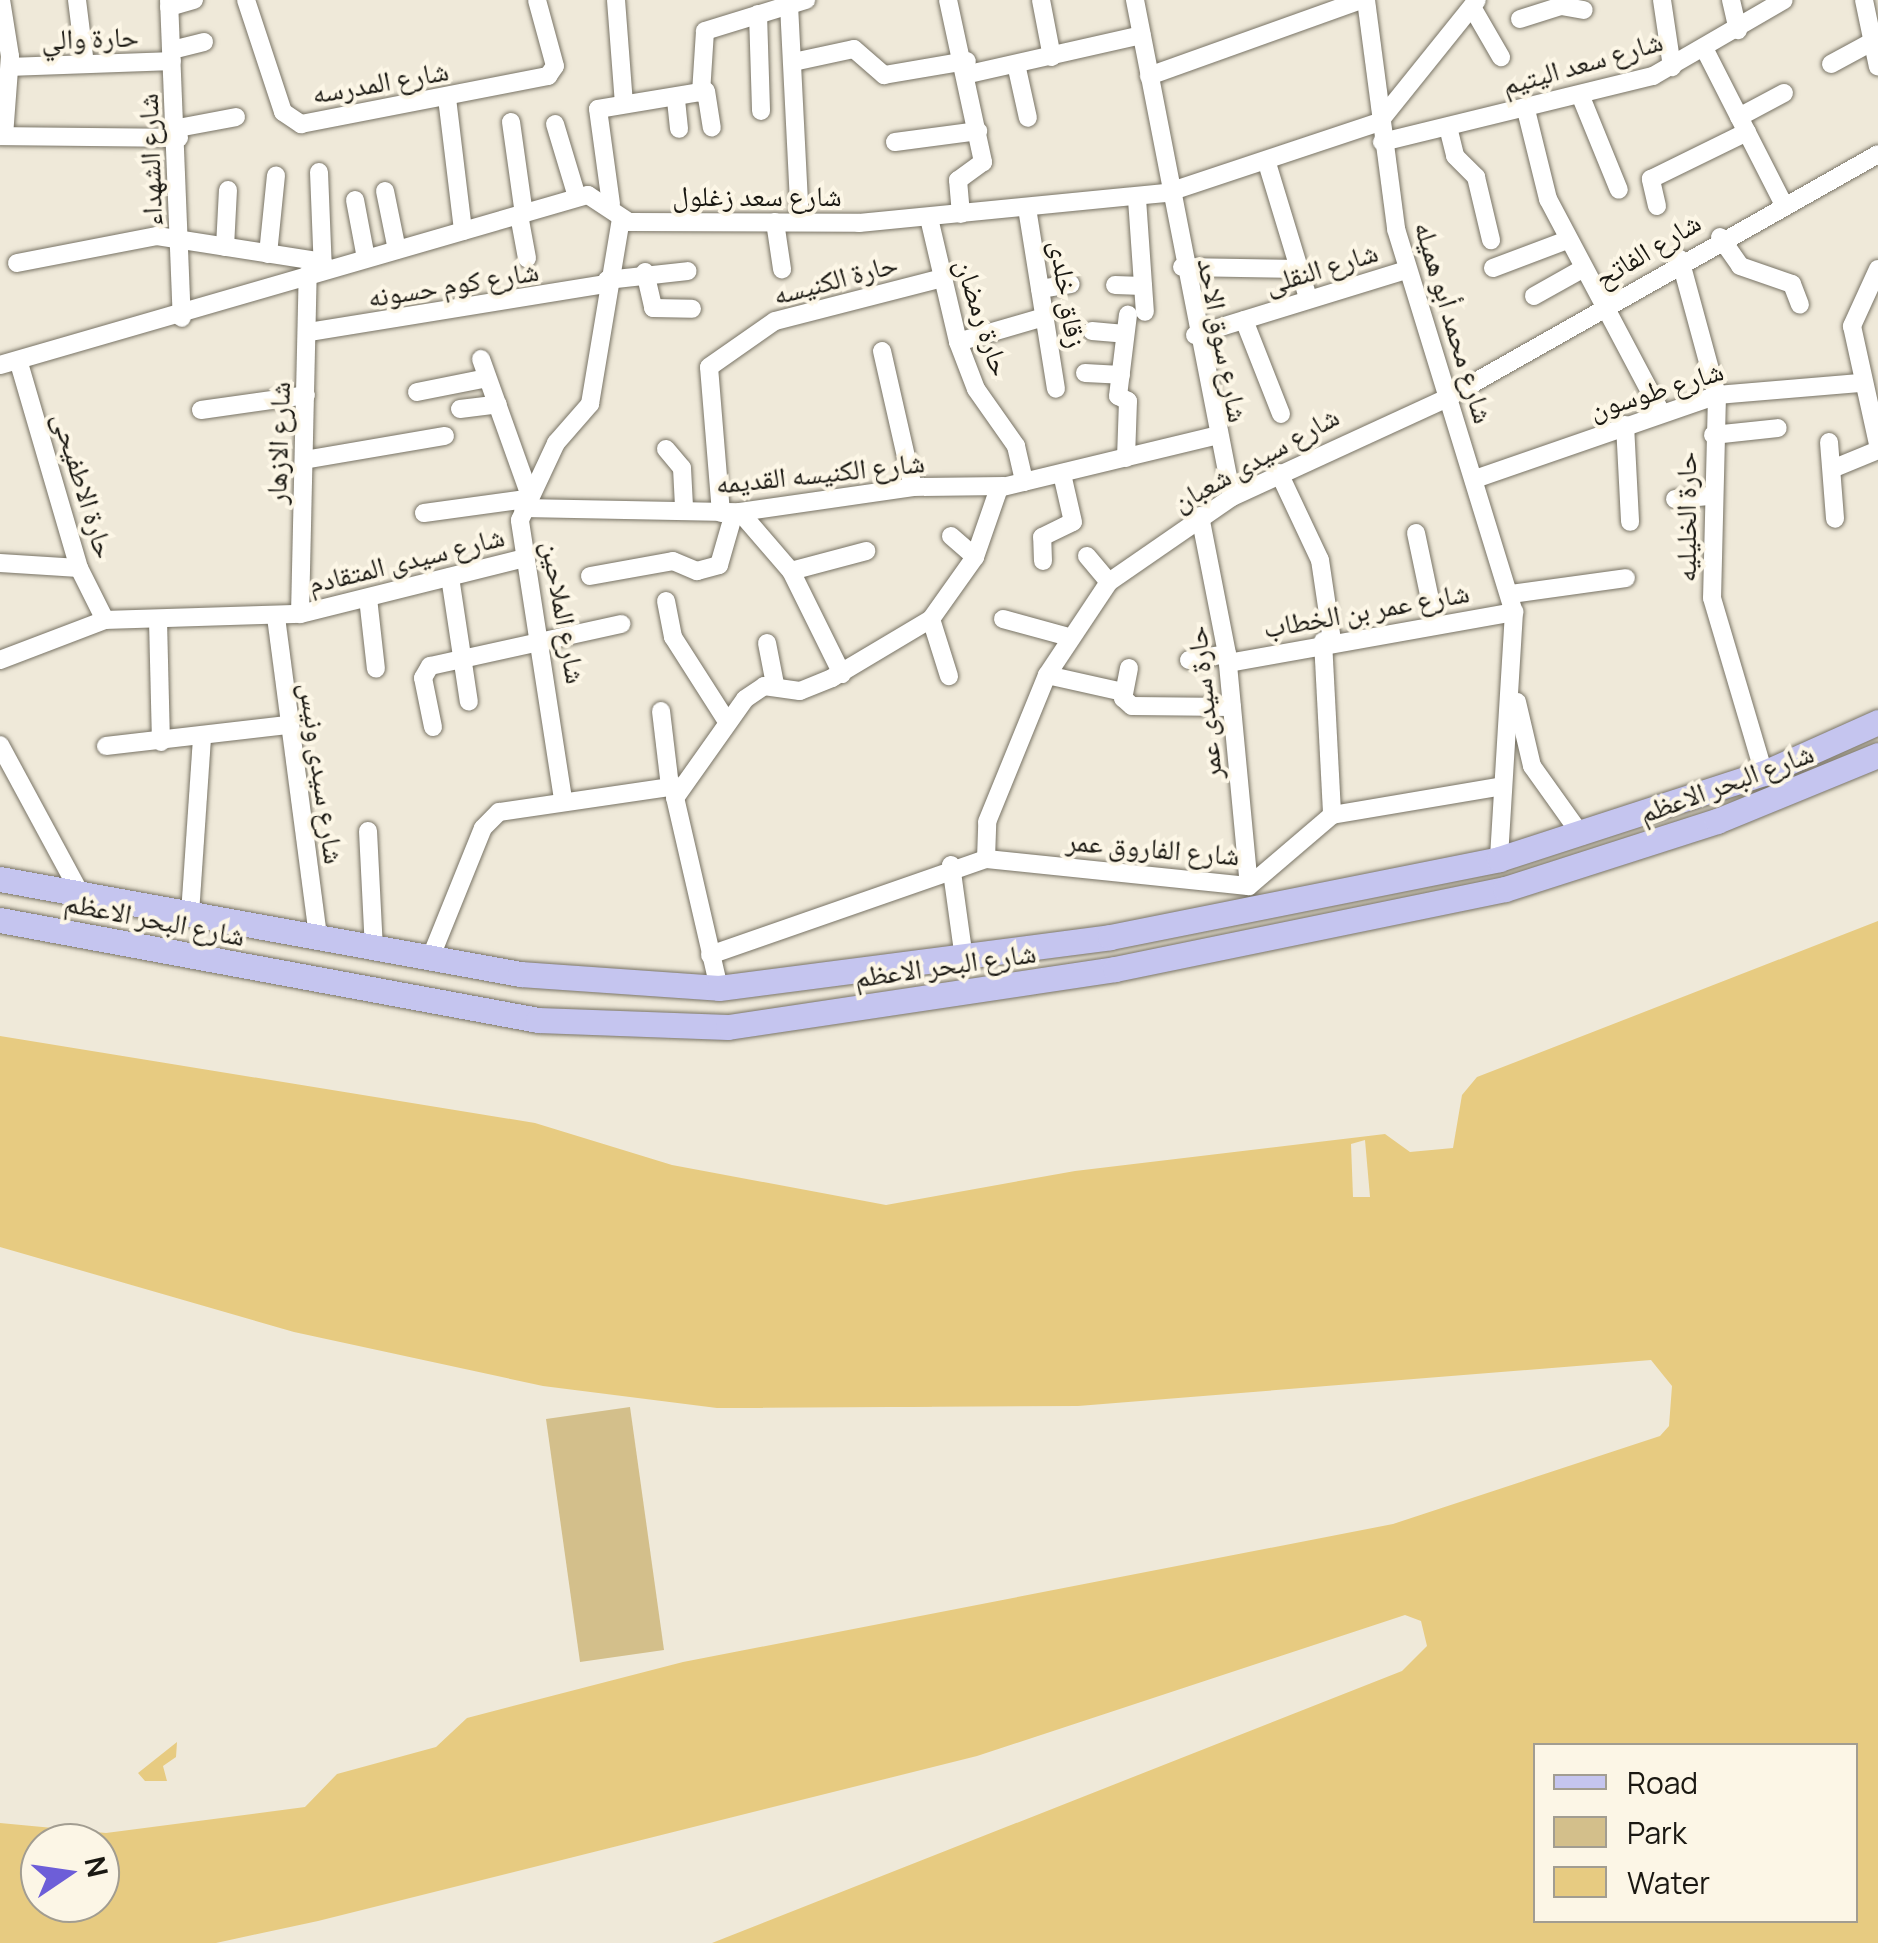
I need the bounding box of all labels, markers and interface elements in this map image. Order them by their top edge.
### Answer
street label: حارة والي [41,19,139,55]
street label: شارع سعد اليتيم [1498,23,1666,101]
street label: شارع المدرسه [309,52,451,110]
street label: شارع الشهداء [130,93,168,227]
street label: شارع سعد زغلول [672,178,842,212]
street label: شارع الفاتح [1588,204,1706,294]
street label: شارع محمد أبو هميله [1408,217,1502,427]
street label: شارع النقلى [1260,234,1382,300]
street label: زقاق خلدى [1044,238,1094,350]
street label: حارة الكنيسه [769,245,901,311]
street label: شارع كوم حسونه [365,253,541,313]
street label: حارة رمضان [949,254,1019,380]
street label: شارع سوق الاحد [1192,255,1256,425]
street label: شارع طوسون [1585,353,1727,425]
street label: شارع الازهار [258,381,296,505]
street label: شارع سيدى شعبان [1166,398,1344,518]
street label: حارة الاطفيحى [47,408,123,562]
street label: شارع الكنيسه القديمه [714,444,926,500]
street label: حارة الخليليه [1668,452,1702,582]
street label: شارع سيدى المتقادم [304,518,508,600]
street label: شارع الملاحين [536,538,594,686]
street label: شارع عمر بن الخطاب [1260,574,1472,644]
street label: حارة سيدى عمر [1178,624,1228,782]
street label: شارع سيدى ونيس [294,680,352,866]
street label: شارع البحر الاعظم [1634,735,1818,829]
street label: شارع الفاروق عمر [1065,823,1241,871]
street label: شارع البحر الاعظم [62,884,248,952]
street label: شارع البحر الاعظم [852,935,1038,993]
legend [1533,1743,1858,1923]
text: Road [1627,1762,1698,1803]
text: Park [1627,1812,1687,1853]
north arrow [20,1823,120,1923]
text: N [77,1853,118,1881]
text: Water [1627,1862,1710,1903]

